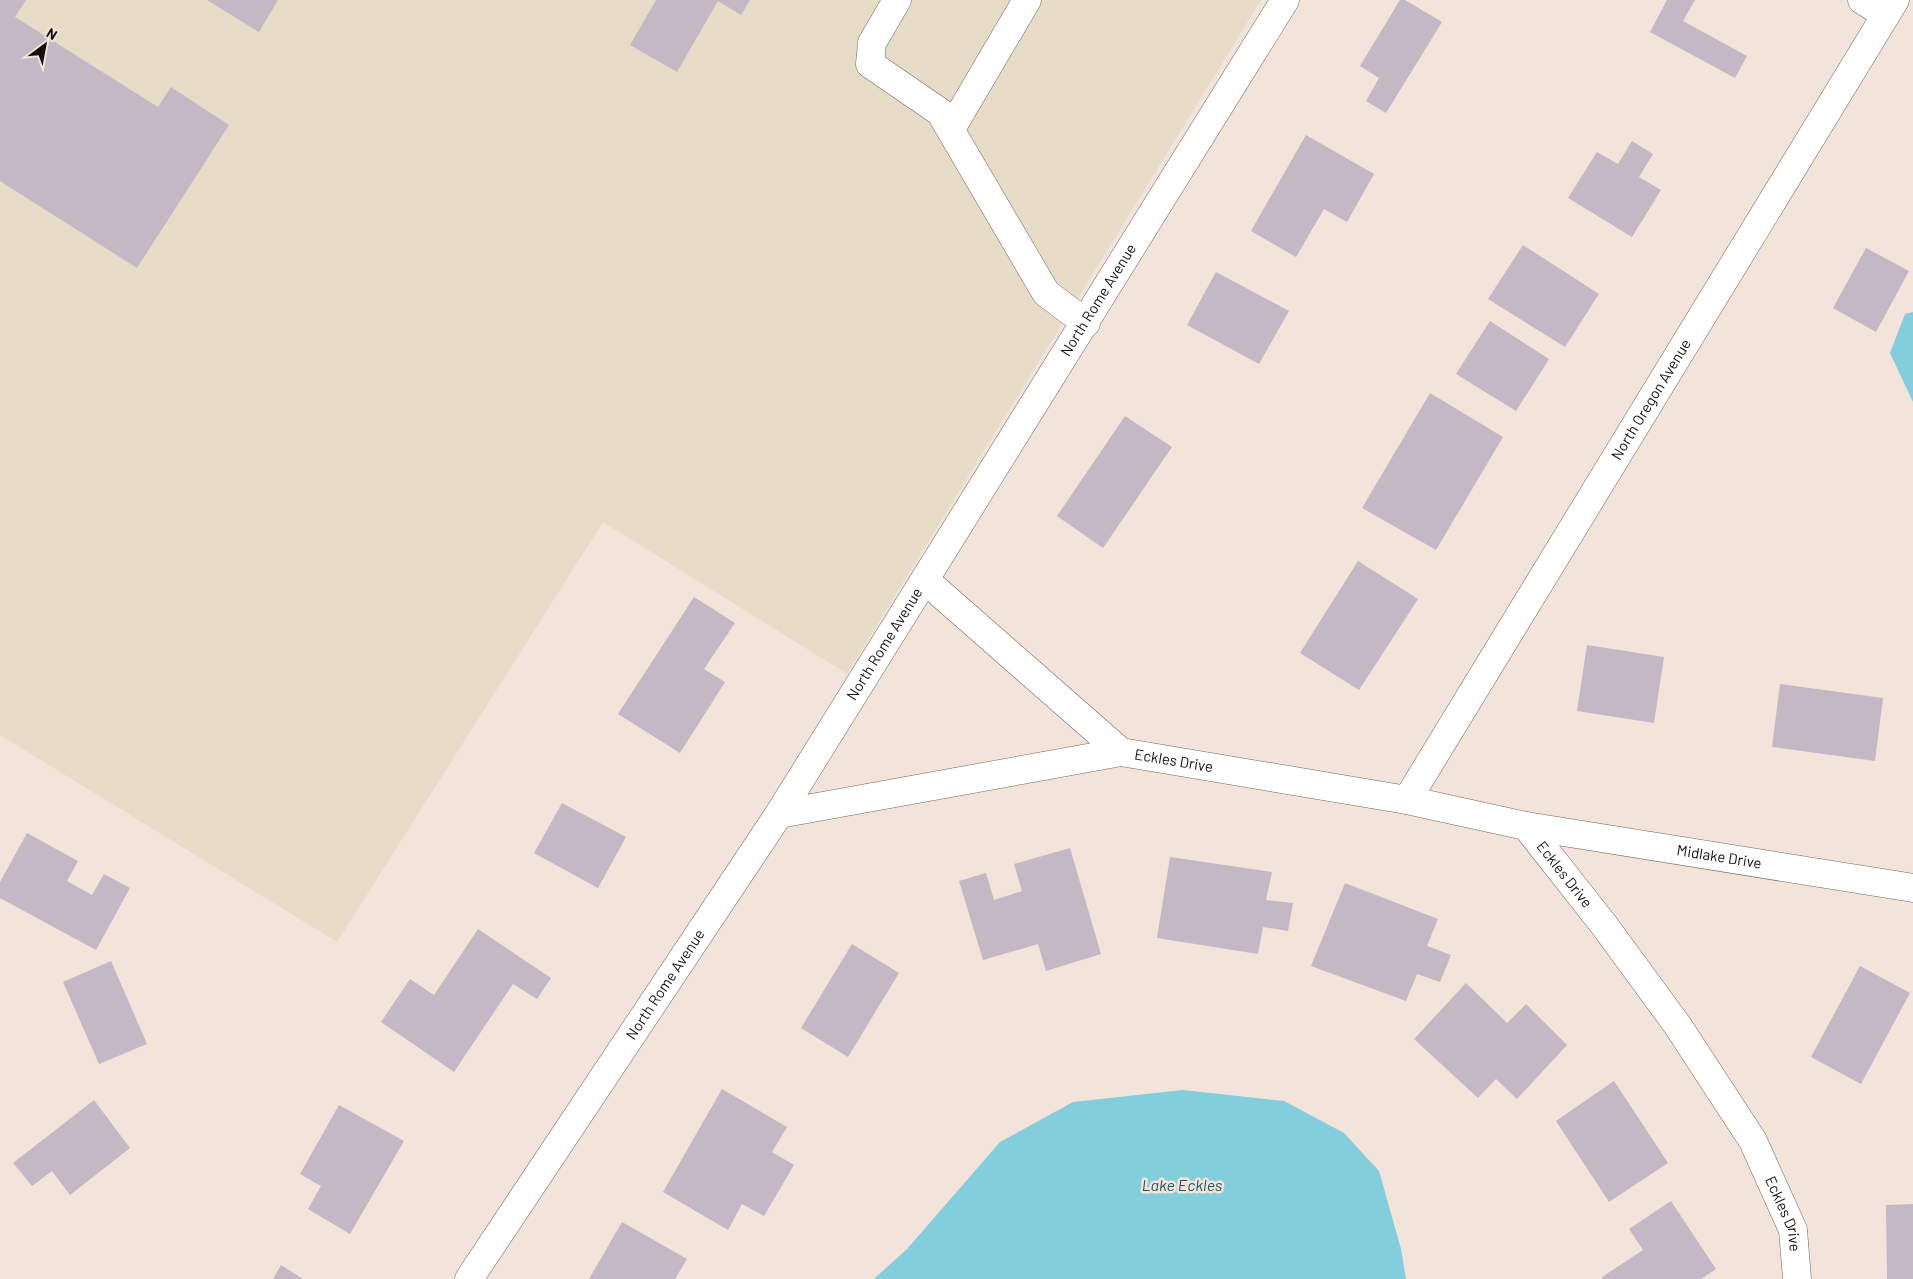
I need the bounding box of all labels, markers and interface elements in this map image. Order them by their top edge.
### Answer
north arrow [20,20,70,70]
text: N [44,24,61,43]
street label: North Rome Avenue [1056,240,1139,359]
street label: North Oregon Avenue [1607,335,1694,463]
street label: North Rome Avenue [842,584,925,703]
street label: Eckles Drive [1133,744,1215,775]
street label: Eckles Drive [1534,837,1597,911]
street label: Midlake Drive [1676,840,1763,872]
street label: North Rome Avenue [621,925,708,1043]
street label: Eckles Drive [1762,1173,1805,1252]
water label: Lake Eckles [1142,1175,1223,1194]

